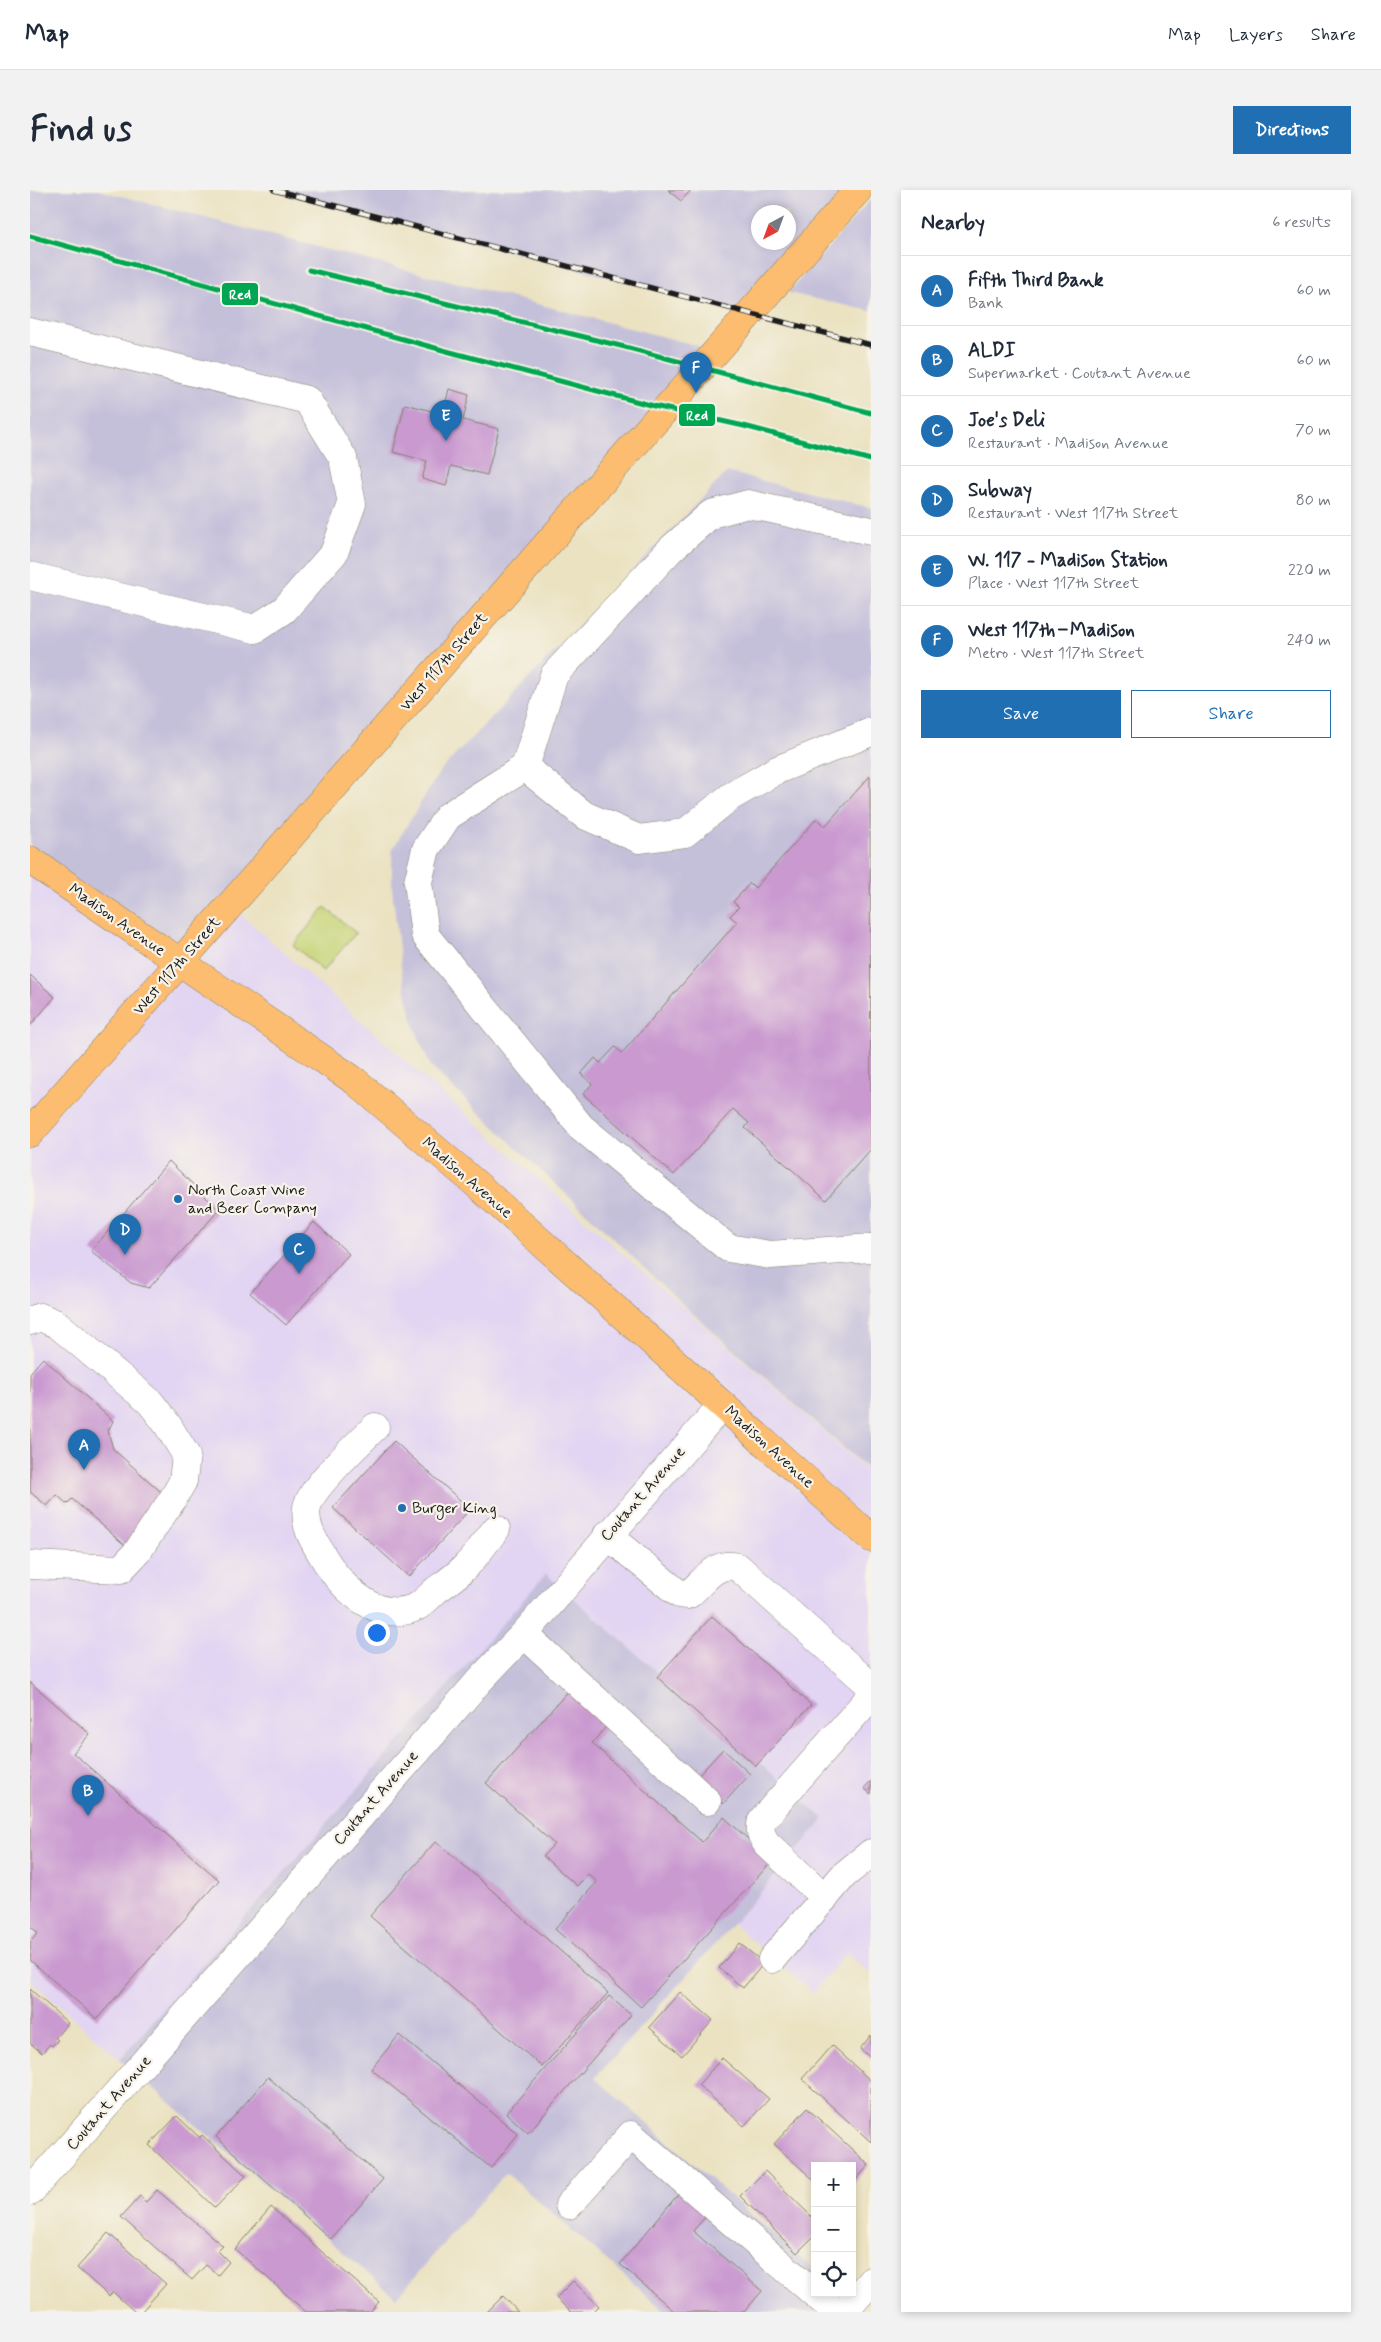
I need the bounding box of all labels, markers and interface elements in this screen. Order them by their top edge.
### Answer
text: Map [25,19,69,50]
text: Map [1168,23,1201,47]
text: Layers [1229,23,1283,47]
text: Share [1311,23,1356,47]
button: Directions [1233,106,1351,154]
text: Find us [30,107,132,153]
north arrow [751,205,796,250]
text: Nearby [921,209,985,237]
text: 6 results [1272,212,1331,233]
text: Fifth Third Bank [968,268,1104,293]
text: A [932,280,942,301]
text: 60 m [1297,280,1331,301]
line badge: Red [221,282,259,306]
text: Red [229,286,251,304]
text: Bank [968,293,1003,314]
text: ALDI [968,338,1015,363]
text: B [932,350,942,371]
text: 60 m [1297,350,1331,371]
pin: F [680,352,712,393]
text: Supermarket · Coutant Avenue [968,363,1191,384]
pin: E [430,400,462,441]
line badge: Red [678,403,716,427]
text: Red [686,407,708,425]
text: Joe's Deli [968,408,1045,433]
text: C [931,420,943,441]
text: 70 m [1295,420,1331,441]
text: Restaurant · Madison Avenue [968,433,1169,454]
text: Subway [968,478,1032,503]
text: D [931,490,943,511]
text: 80 m [1296,490,1331,511]
text: Restaurant · West 117th Street [968,503,1178,524]
text: W. 117 - Madison Station [968,548,1168,573]
text: E [932,560,942,581]
text: 220 m [1288,560,1331,581]
text: Place · West 117th Street [968,573,1139,594]
street label: West 117th Street [395,608,493,716]
text: West 117th–Madison [968,618,1135,643]
text: F [933,630,941,651]
text: 240 m [1287,630,1331,651]
text: Metro · West 117th Street [968,643,1144,664]
button: Save [921,690,1121,738]
button: Share [1131,690,1331,738]
street label: Madison Avenue [64,879,170,961]
street label: West 117th Street [128,912,226,1020]
street label: Madison Avenue [417,1133,517,1223]
place label: North Coast Wine and Beer Company [188,1180,317,1219]
marker: North Coast Wine and Beer Company [172,1193,184,1205]
pin: D [109,1214,141,1255]
pin: C [283,1233,315,1274]
street label: Madison Avenue [720,1401,818,1493]
pin: A [68,1429,100,1470]
street label: Coutant Avenue [596,1442,690,1546]
place label: Burger King [412,1498,497,1520]
marker: Burger King [396,1502,408,1514]
your location [364,1620,390,1646]
street label: Coutant Avenue [329,1746,423,1850]
pin: B [72,1775,104,1816]
street label: Coutant Avenue [62,2051,156,2155]
map controls [811,2162,856,2297]
button: + [811,2162,856,2207]
button: − [811,2207,856,2252]
button: locate [811,2252,856,2297]

